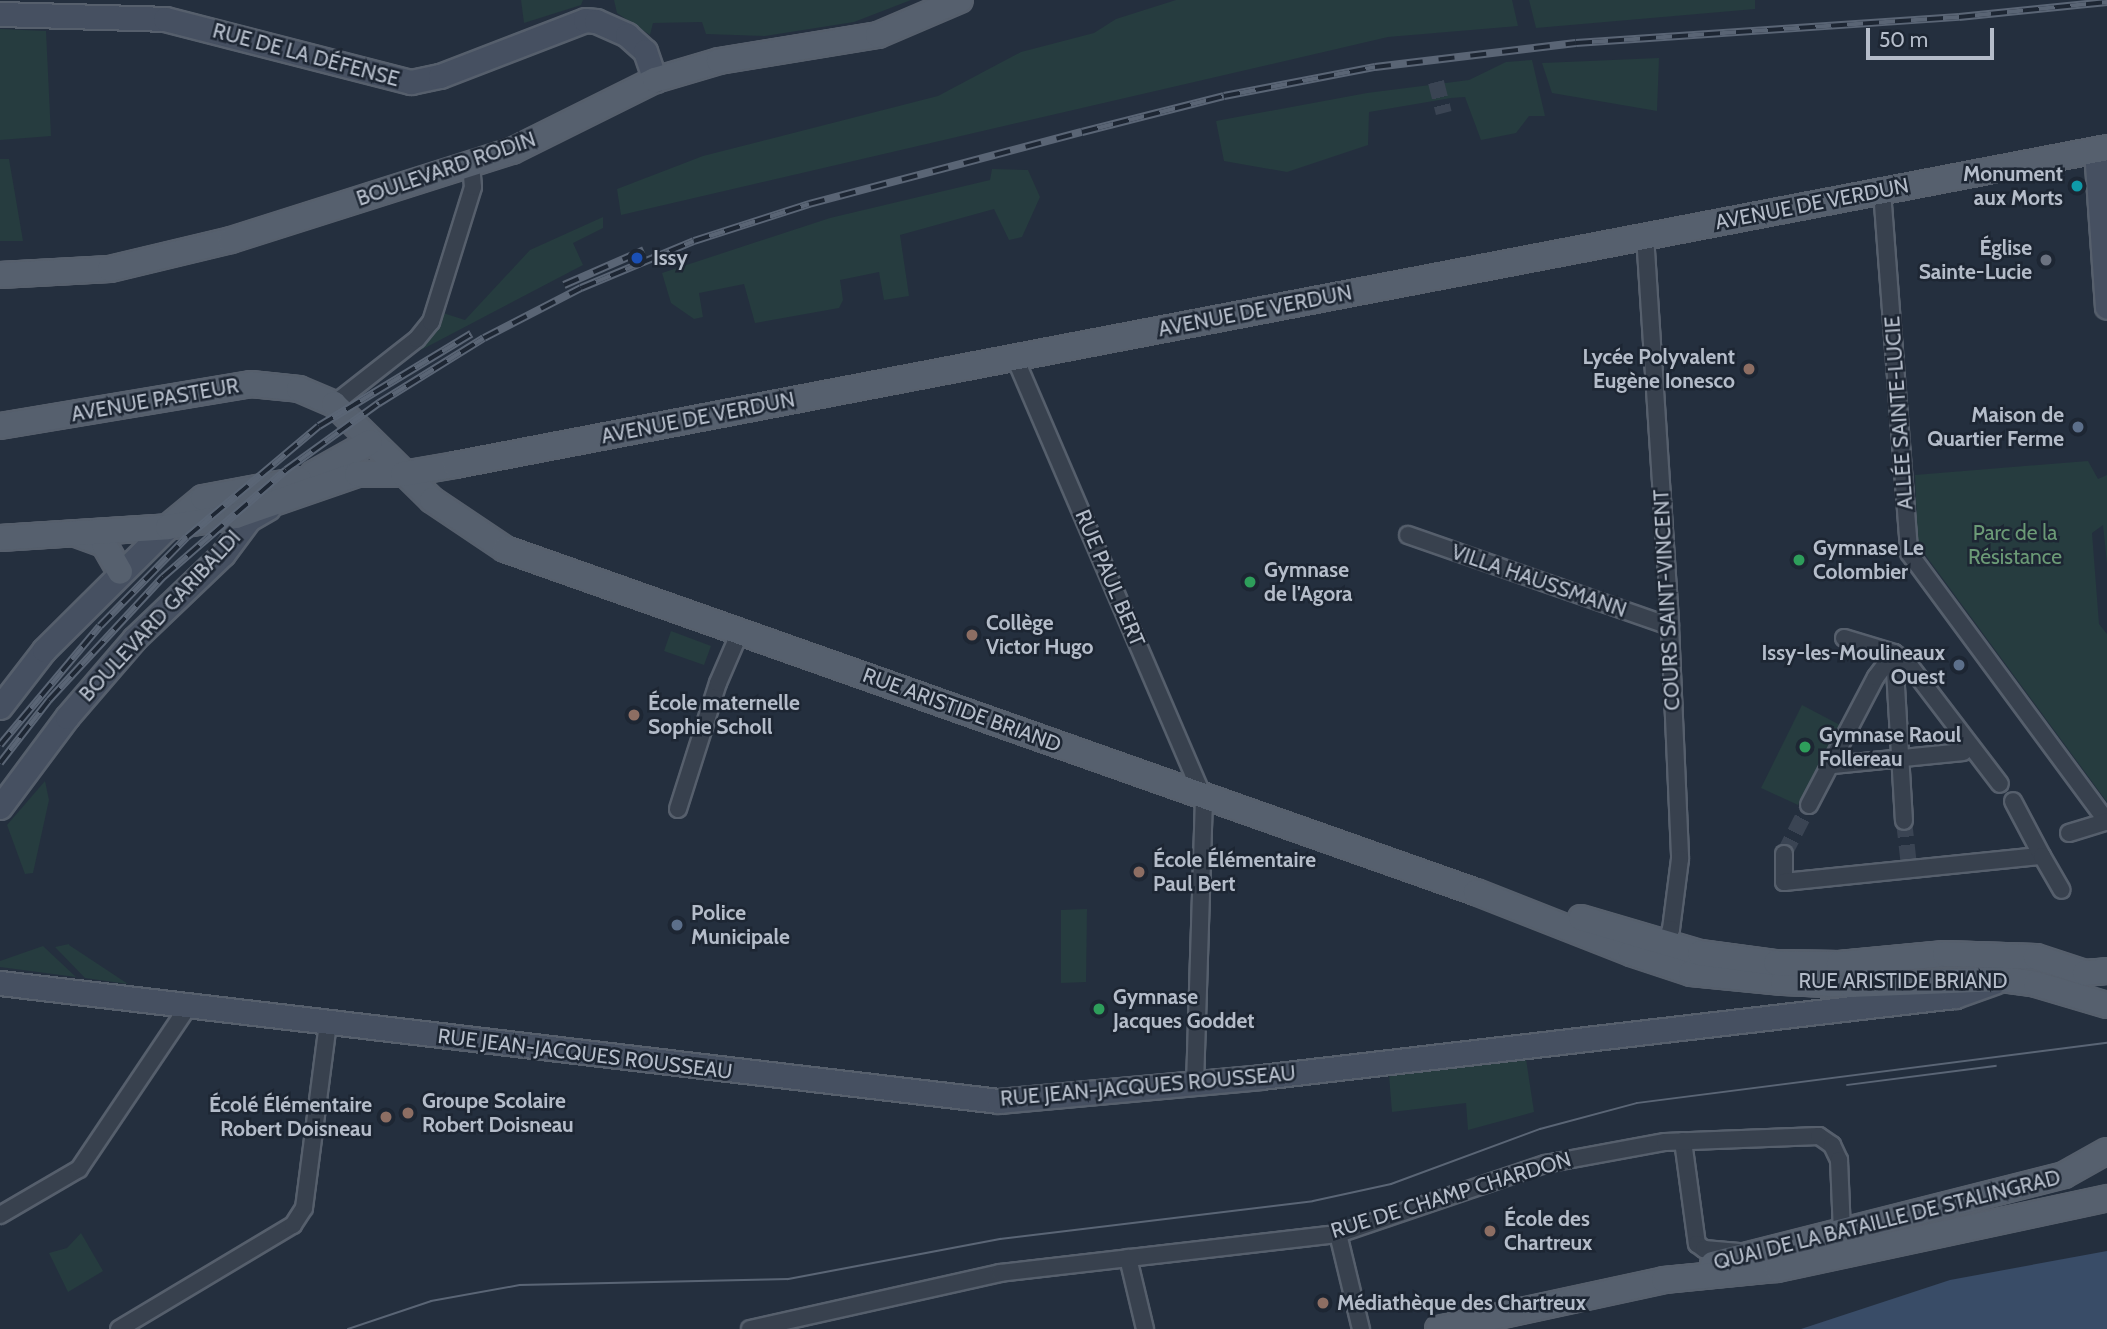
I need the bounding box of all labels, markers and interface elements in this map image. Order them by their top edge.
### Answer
scale bar [1869,14,1997,58]
street label: RUE DE LA DÉFENSE [210,18,402,92]
text: 50 m [1879,27,1928,52]
street label: BOULEVARD RODIN [353,127,539,211]
place label: Monument aux Morts [1963,161,2063,211]
street label: AVENUE DE VERDUN [1713,173,1911,235]
marker: Monument aux Morts [2069,178,2085,194]
place label: Église Sainte-Lucie [1919,235,2032,285]
place label: Issy [653,245,688,271]
marker: Issy [627,248,647,268]
marker: Église Sainte-Lucie [2038,252,2054,268]
street label: AVENUE DE VERDUN [1156,280,1354,342]
street label: ALLÉE SAINTE-LUCIE [1880,315,1918,511]
place label: Lycée Polyvalent Eugène Ionesco [1582,344,1735,394]
marker: Lycée Polyvalent Eugène Ionesco [1741,361,1757,377]
street label: AVENUE PASTEUR [69,373,241,427]
street label: AVENUE DE VERDUN [599,387,797,449]
place label: Maison de Quartier Ferme [1927,402,2064,452]
marker: Maison de Quartier Ferme [2070,419,2086,435]
street label: COURS SAINT-VINCENT [1649,489,1685,711]
street label: RUE PAUL BERT [1070,506,1150,650]
park label: Parc de la Résistance [1968,520,2062,570]
street label: BOULEVARD GARIBALDI [74,525,246,707]
place label: Gymnase Le Colombier [1813,535,1924,585]
street label: VILLA HAUSSMANN [1448,539,1630,623]
marker: Gymnase Le Colombier [1791,552,1807,568]
place label: Gymnase de l'Agora [1264,557,1352,607]
marker: Gymnase de l'Agora [1242,574,1258,590]
place label: Collège Victor Hugo [986,610,1093,660]
marker: Collège Victor Hugo [964,627,980,643]
place label: Issy-les-Moulineaux Ouest [1762,640,1945,690]
marker: Issy-les-Moulineaux Ouest [1951,657,1967,673]
street label: RUE ARISTIDE BRIAND [859,662,1065,758]
place label: École maternelle Sophie Scholl [648,690,800,740]
marker: École maternelle Sophie Scholl [626,707,642,723]
place label: Gymnase Raoul Follereau [1819,722,1961,772]
marker: Gymnase Raoul Follereau [1797,739,1813,755]
place label: École Élémentaire Paul Bert [1153,847,1316,897]
marker: École Élémentaire Paul Bert [1131,864,1147,880]
place label: Police Municipale [691,900,790,950]
marker: Police Municipale [669,917,685,933]
street label: RUE ARISTIDE BRIAND [1798,968,2008,994]
place label: Gymnase Jacques Goddet [1113,984,1254,1034]
marker: Gymnase Jacques Goddet [1091,1001,1107,1017]
street label: RUE JEAN-JACQUES ROUSSEAU [436,1023,734,1085]
street label: RUE JEAN-JACQUES ROUSSEAU [999,1061,1297,1111]
place label: Groupe Scolaire Robert Doisneau [422,1088,574,1138]
place label: Écolé Élémentaire Robert Doisneau [209,1092,372,1142]
marker: Groupe Scolaire Robert Doisneau [400,1105,416,1121]
marker: Écolé Élémentaire Robert Doisneau [378,1109,394,1125]
street label: RUE DE CHAMP CHARDON [1328,1146,1574,1244]
street label: QUAI DE LA BATAILLE DE STALINGRAD [1711,1165,2063,1275]
place label: École des Chartreux [1504,1206,1592,1256]
marker: École des Chartreux [1482,1223,1498,1239]
place label: Médiathèque des Chartreux [1337,1290,1586,1316]
marker: Médiathèque des Chartreux [1315,1295,1331,1311]

